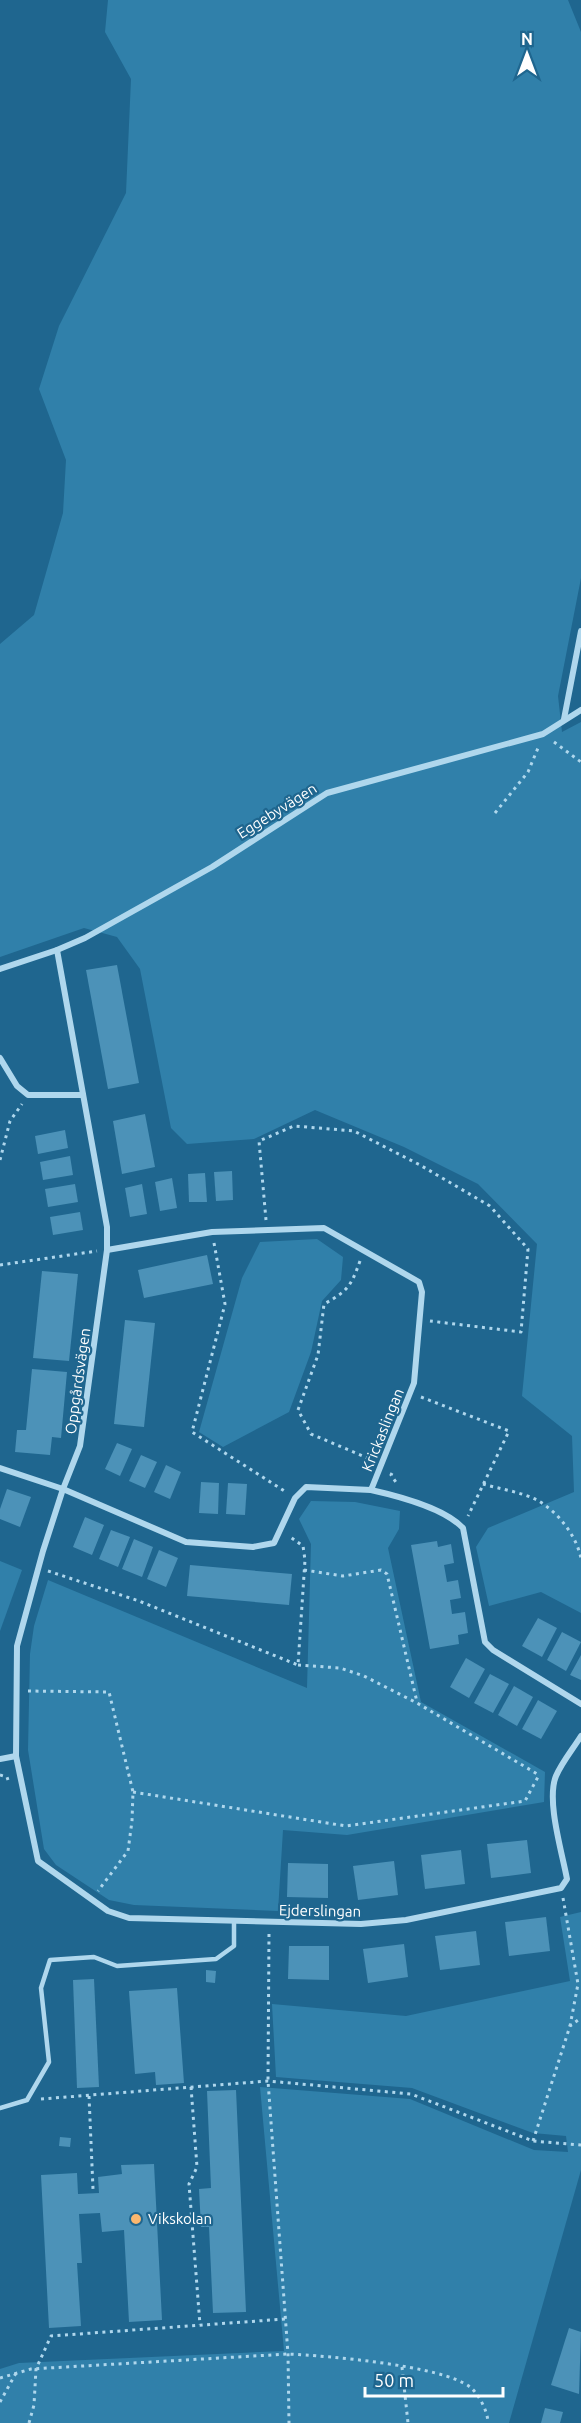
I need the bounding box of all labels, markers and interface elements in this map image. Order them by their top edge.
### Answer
north arrow [497,24,557,84]
text: N [521,30,533,48]
street label: Eggebyvägen [234,779,320,842]
street label: Oppgårdsvägen [62,1327,93,1435]
street label: Krickaslingan [358,1386,407,1474]
street label: Ejderslingan [279,1901,361,1920]
place label: Vikskolan [148,2210,212,2227]
marker: Vikskolan [129,2212,143,2226]
scale bar [365,2360,503,2398]
text: 50 m [374,2370,414,2390]

